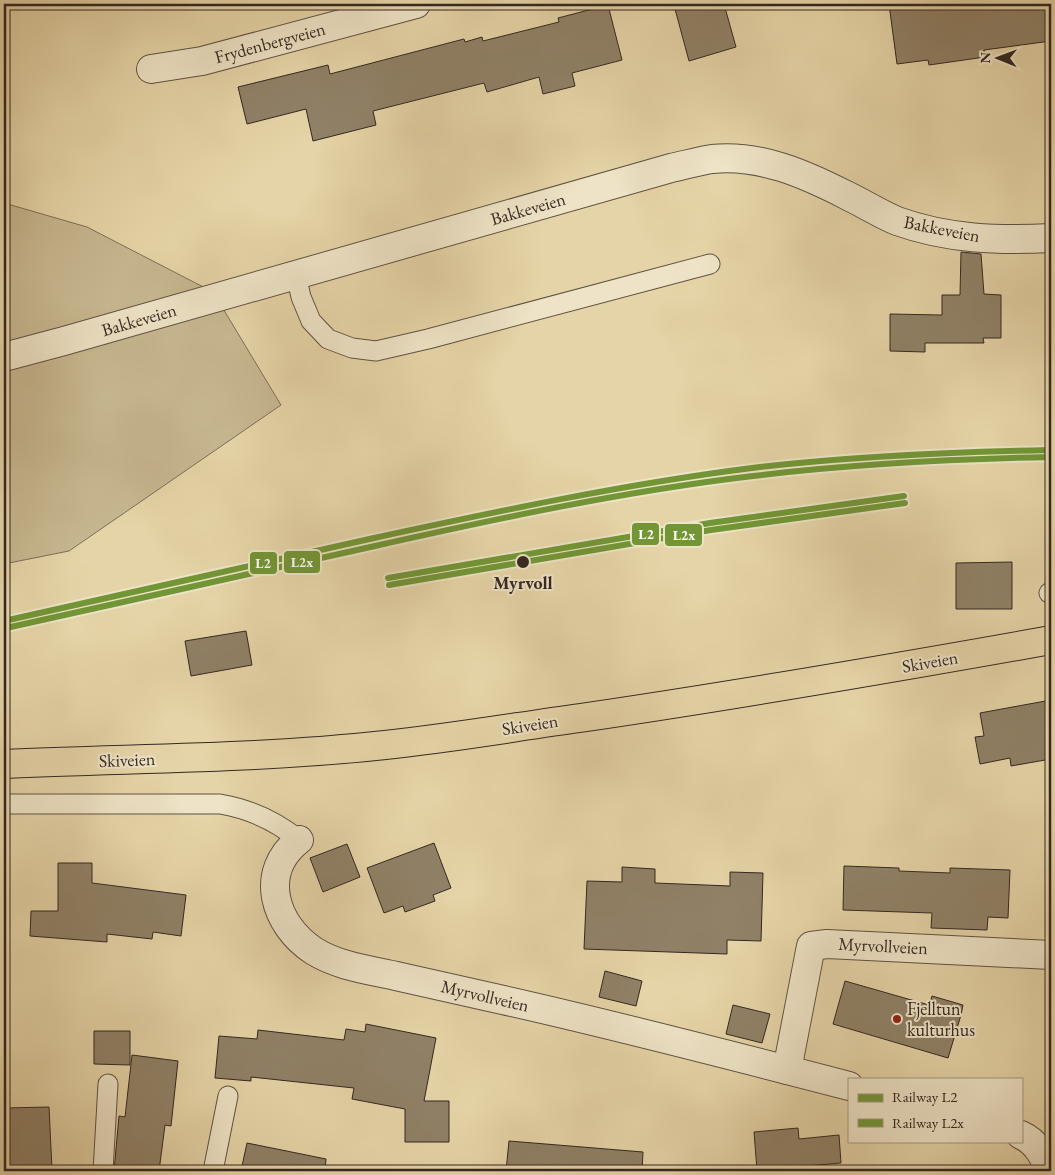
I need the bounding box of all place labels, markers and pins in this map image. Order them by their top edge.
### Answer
marker: Myrvoll [515,554,531,570]
place label: Myrvoll [493,571,553,594]
place label: Fjelltun kulturhus [907,997,975,1041]
marker: Fjelltun kulturhus [891,1013,903,1025]

